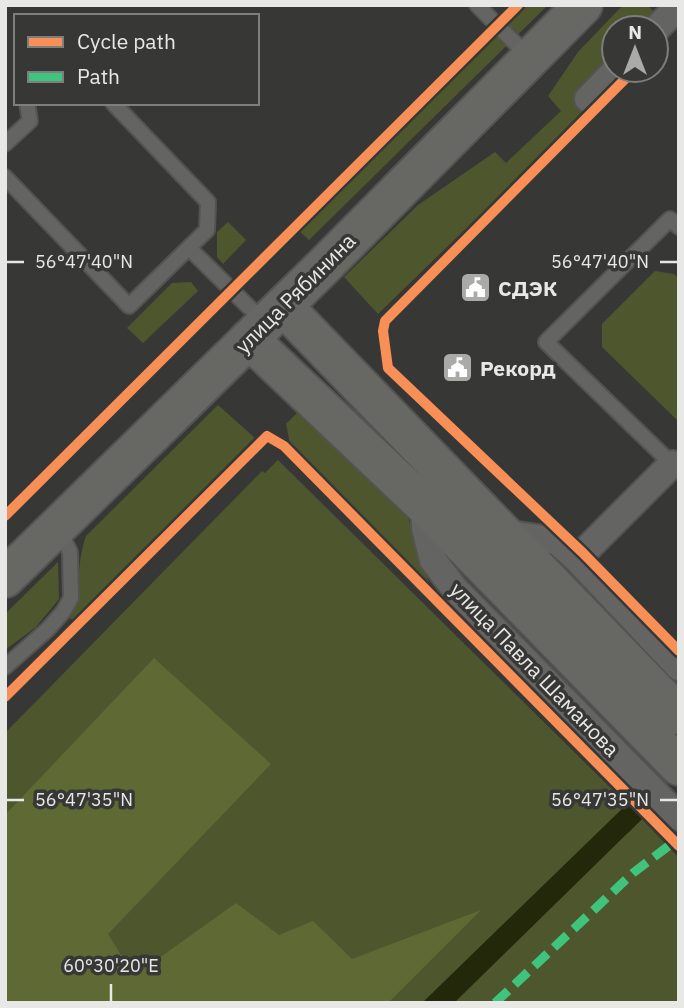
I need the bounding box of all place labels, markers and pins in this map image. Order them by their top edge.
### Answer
public building icon: СДЭК [458,271,492,305]
place label: СДЭК [498,274,557,302]
public building icon: Рекорд [440,351,474,385]
place label: Рекорд [480,354,556,382]

